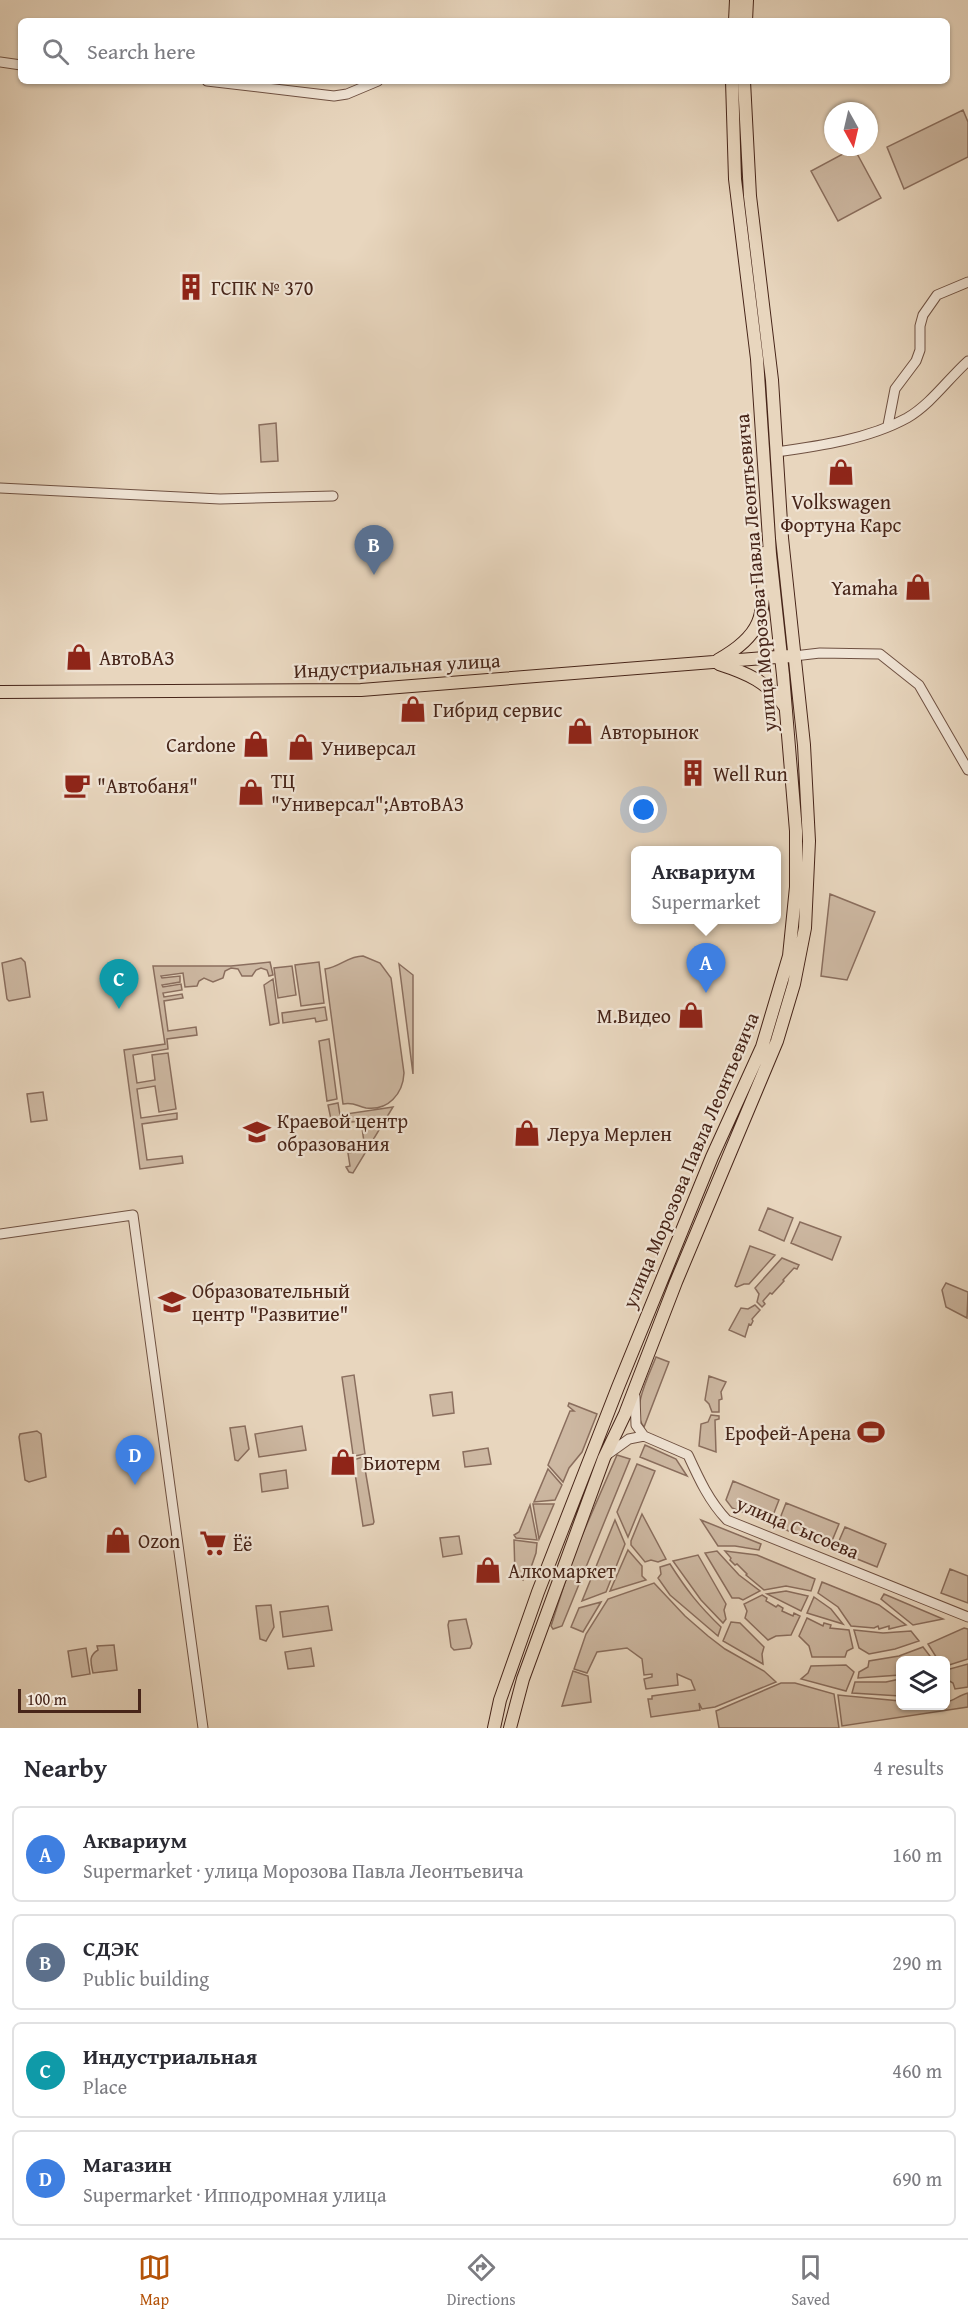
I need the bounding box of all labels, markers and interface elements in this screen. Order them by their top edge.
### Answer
search box [18,18,950,84]
icon: search [39,35,72,68]
text: Search here [87,35,196,67]
north arrow [824,102,878,156]
building icon: ГСПК № 370 [176,272,206,302]
place label: ГСПК № 370 [211,273,313,302]
street label: улица Морозова Павла Леонтьевича [727,412,783,734]
shop icon: Volkswagen Фортуна Карс [826,457,856,487]
place label: Volkswagen Фортуна Карс [781,487,902,539]
pin: B [354,526,394,575]
shop icon: Yamaha [903,572,933,602]
place label: Yamaha [831,573,899,602]
shop icon: АвтоВАЗ [64,642,94,672]
place label: АвтоВАЗ [99,643,175,672]
street label: Индустриальная улица [293,645,502,685]
shop icon: Гибрид сервис [398,694,428,724]
place label: Гибрид сервис [433,695,562,724]
shop icon: Авторынок [565,716,595,746]
place label: Авторынок [600,717,699,746]
shop icon: Cardone [241,729,271,759]
place label: Cardone [166,730,236,759]
shop icon: Универсал [286,732,316,762]
place label: Универсал [321,733,416,762]
building icon: Well Run [678,758,708,788]
place label: Well Run [713,759,788,788]
place label: ТЦ "Универсал";АвтоВАЗ [271,766,464,818]
cafe icon: "Автобаня" [62,770,92,800]
place label: "Автобаня" [97,771,198,800]
shop icon: ТЦ "Универсал";АвтоВАЗ [236,777,266,807]
your location [629,795,658,824]
popup [631,846,781,924]
text: Аквариум [651,855,755,887]
text: Supermarket [651,887,761,916]
pin: A [686,944,726,993]
pin: C [100,960,138,1009]
shop icon: М.Видео [676,1000,706,1030]
place label: М.Видео [597,1001,671,1030]
street label: улица Морозова Павла Леонтьевича [614,1007,766,1314]
place label: Краевой центр образования [277,1106,408,1158]
school or university icon: Краевой центр образования [242,1117,272,1147]
shop icon: Леруа Мерлен [512,1118,542,1148]
place label: Леруа Мерлен [547,1119,672,1148]
place label: Образовательный центр "Развитие" [192,1276,350,1328]
school or university icon: Образовательный центр "Развитие" [157,1287,187,1317]
sports icon: Ерофей-Арена [856,1417,886,1447]
place label: Ерофей-Арена [725,1418,851,1447]
pin: D [116,1436,154,1485]
shop icon: Биотерм [328,1447,358,1477]
place label: Биотерм [363,1448,441,1477]
street label: улица Сысоева [731,1488,864,1566]
shop icon: Ozon [103,1525,133,1555]
place label: Ozon [138,1526,180,1555]
supermarket icon: Ёё [198,1528,228,1558]
place label: Ёё [233,1529,253,1558]
shop icon: Алкомаркет [473,1555,503,1585]
place label: Алкомаркет [508,1556,616,1585]
map controls [896,1656,950,1710]
button: layers [896,1656,950,1710]
scale bar [18,1686,141,1714]
text: 100 m [27,1687,67,1711]
text: Nearby [24,1748,107,1787]
text: 4 results [873,1753,944,1782]
text: Аквариум [83,1824,187,1856]
text: A [39,1840,52,1869]
text: 160 m [892,1840,942,1869]
text: Supermarket · улица Морозова Павла Леонтьевича [83,1856,524,1885]
text: СДЭК [83,1932,139,1964]
text: B [39,1948,52,1977]
text: 290 m [892,1948,942,1977]
text: Public building [83,1964,209,1993]
text: Индустриальная [83,2040,257,2072]
text: C [40,2056,51,2085]
text: 460 m [892,2056,942,2085]
text: Place [83,2072,127,2101]
text: Магазин [83,2148,172,2180]
text: D [39,2164,52,2193]
text: 690 m [892,2164,942,2193]
text: Supermarket · Ипподромная улица [83,2180,386,2209]
tab: Map [138,2251,171,2311]
tab: Directions [447,2251,516,2311]
tab: Saved [791,2251,830,2311]

